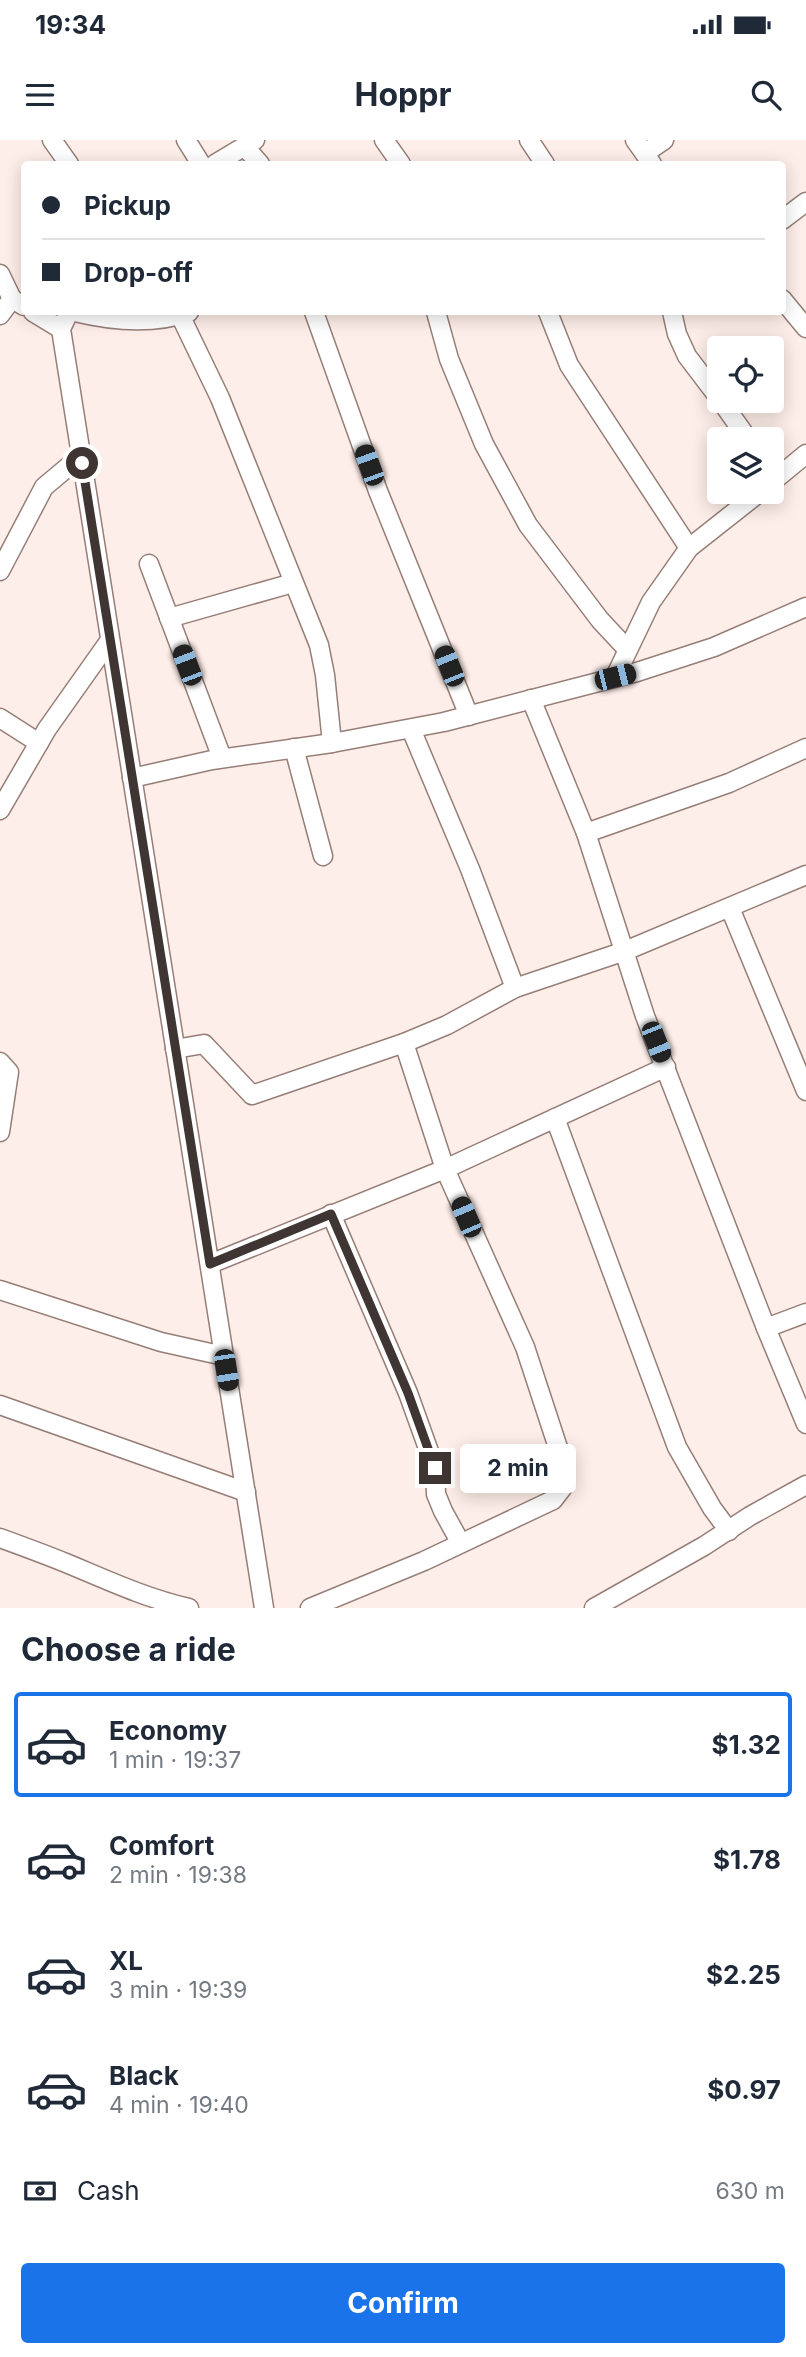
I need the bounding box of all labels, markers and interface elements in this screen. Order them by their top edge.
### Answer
text: 19:34 [35,9,106,40]
text: Hoppr [355,75,451,114]
icon: menu [21,76,59,114]
icon: search [747,76,785,114]
text: Pickup [84,190,171,221]
text: Drop-off [84,257,193,288]
map controls [707,336,784,504]
button: locate [707,336,784,413]
button: layers [707,427,784,504]
car [352,442,387,488]
route start [66,447,98,479]
car [170,642,205,688]
car [432,643,467,689]
car [593,662,638,692]
car [639,1019,674,1065]
car [449,1194,484,1240]
car [213,1348,240,1392]
callout: 2 min [460,1444,575,1492]
route end [419,1452,451,1484]
text: 2 min [487,1454,549,1482]
text: Choose a ride [21,1630,236,1669]
icon: car [25,1713,88,1776]
text: Economy [109,1715,227,1746]
text: $1.32 [712,1729,781,1760]
text: 1 min · 19:37 [109,1746,241,1774]
icon: car [25,1828,88,1891]
text: Comfort [109,1830,214,1861]
text: $1.78 [713,1844,781,1875]
text: 2 min · 19:38 [109,1861,247,1889]
icon: car [25,1943,88,2006]
text: XL [109,1945,143,1976]
text: $2.25 [706,1959,781,1990]
text: 3 min · 19:39 [109,1976,247,2004]
icon: car [25,2058,88,2121]
text: Black [109,2060,179,2091]
text: $0.97 [707,2074,781,2105]
text: 4 min · 19:40 [109,2091,249,2119]
icon: cash [21,2172,59,2210]
text: Cash [77,2175,140,2206]
text: 630 m [715,2177,785,2205]
button: Confirm [21,2263,785,2343]

